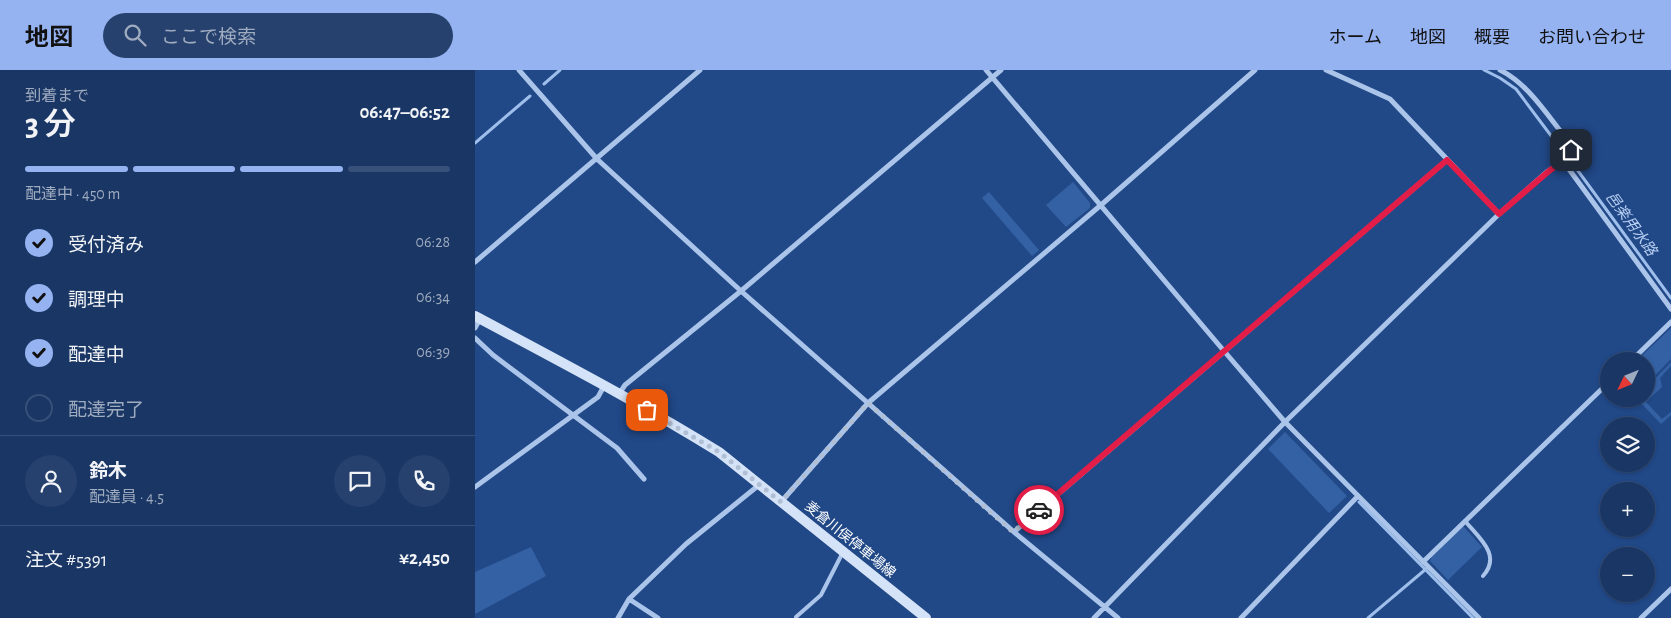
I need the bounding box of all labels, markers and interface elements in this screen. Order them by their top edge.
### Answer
search box [103,13,453,58]
icon: search [121,21,149,49]
text: 地図 [25,26,73,50]
text: ここで検索 [161,28,256,47]
text: ホーム [1329,29,1382,47]
text: 地図 [1410,29,1446,47]
text: 概要 [1474,29,1510,47]
text: お問い合わせ [1538,29,1646,47]
text: 到着まで [25,88,89,104]
text: 06:47–06:52 [359,103,450,122]
text: 3 分 [25,109,76,141]
pin [1550,129,1592,171]
icon: home [1557,136,1585,164]
text: 配達中 · 450 m [25,186,120,202]
water label: 邑楽用水路 [1603,189,1661,260]
icon: check [25,229,53,257]
text: 06:28 [416,234,450,250]
text: 受付済み [68,236,144,255]
icon: check [25,284,53,312]
text: 06:34 [416,289,450,305]
text: 調理中 [68,291,125,310]
icon: check [25,339,53,367]
text: 06:39 [416,344,450,360]
text: 配達中 [68,346,125,365]
north arrow [1600,352,1655,408]
map controls [1600,352,1655,602]
pin [626,389,668,431]
icon: bag [633,396,661,424]
text: 配達完了 [68,401,144,420]
button: layers [1600,417,1655,472]
button: person [25,455,77,507]
button: chat [334,455,386,507]
button: phone [398,455,450,507]
text: 鈴木 [89,462,127,481]
button: + [1600,482,1655,537]
courier [1014,485,1064,535]
text: 配達員 · 4.5 [89,489,164,505]
icon: car [1025,496,1053,524]
street label: 麦倉川俣停車場線 [802,499,899,581]
button: − [1600,547,1655,602]
text: ¥2,450 [399,549,450,568]
text: 注文 #5391 [25,551,107,570]

